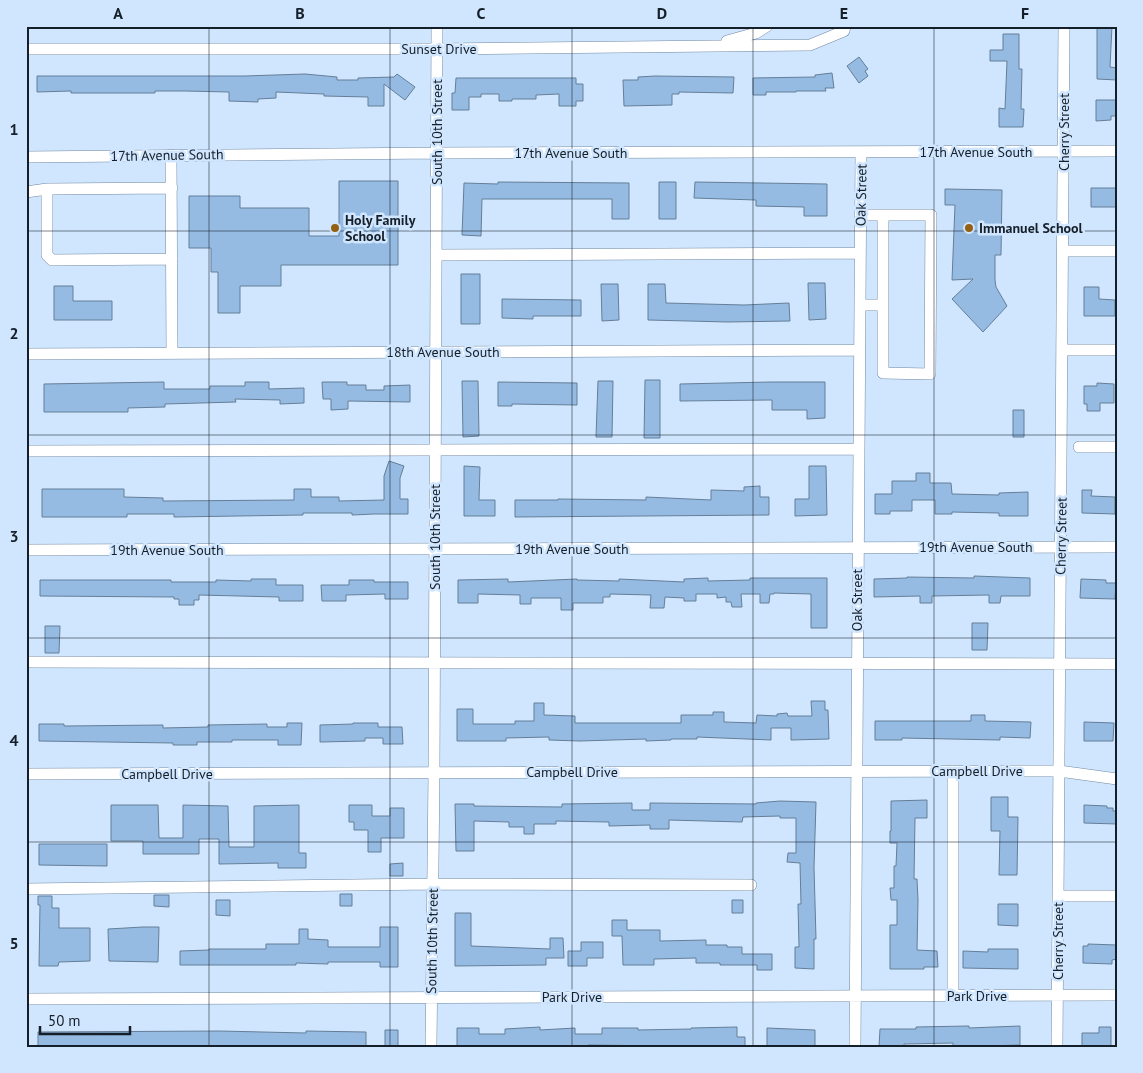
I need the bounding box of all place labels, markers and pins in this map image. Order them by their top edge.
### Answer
place label: Holy Family School [345,211,416,245]
place label: Immanuel School [979,219,1084,237]
marker: Holy Family School [329,222,341,234]
marker: Immanuel School [963,222,975,234]

